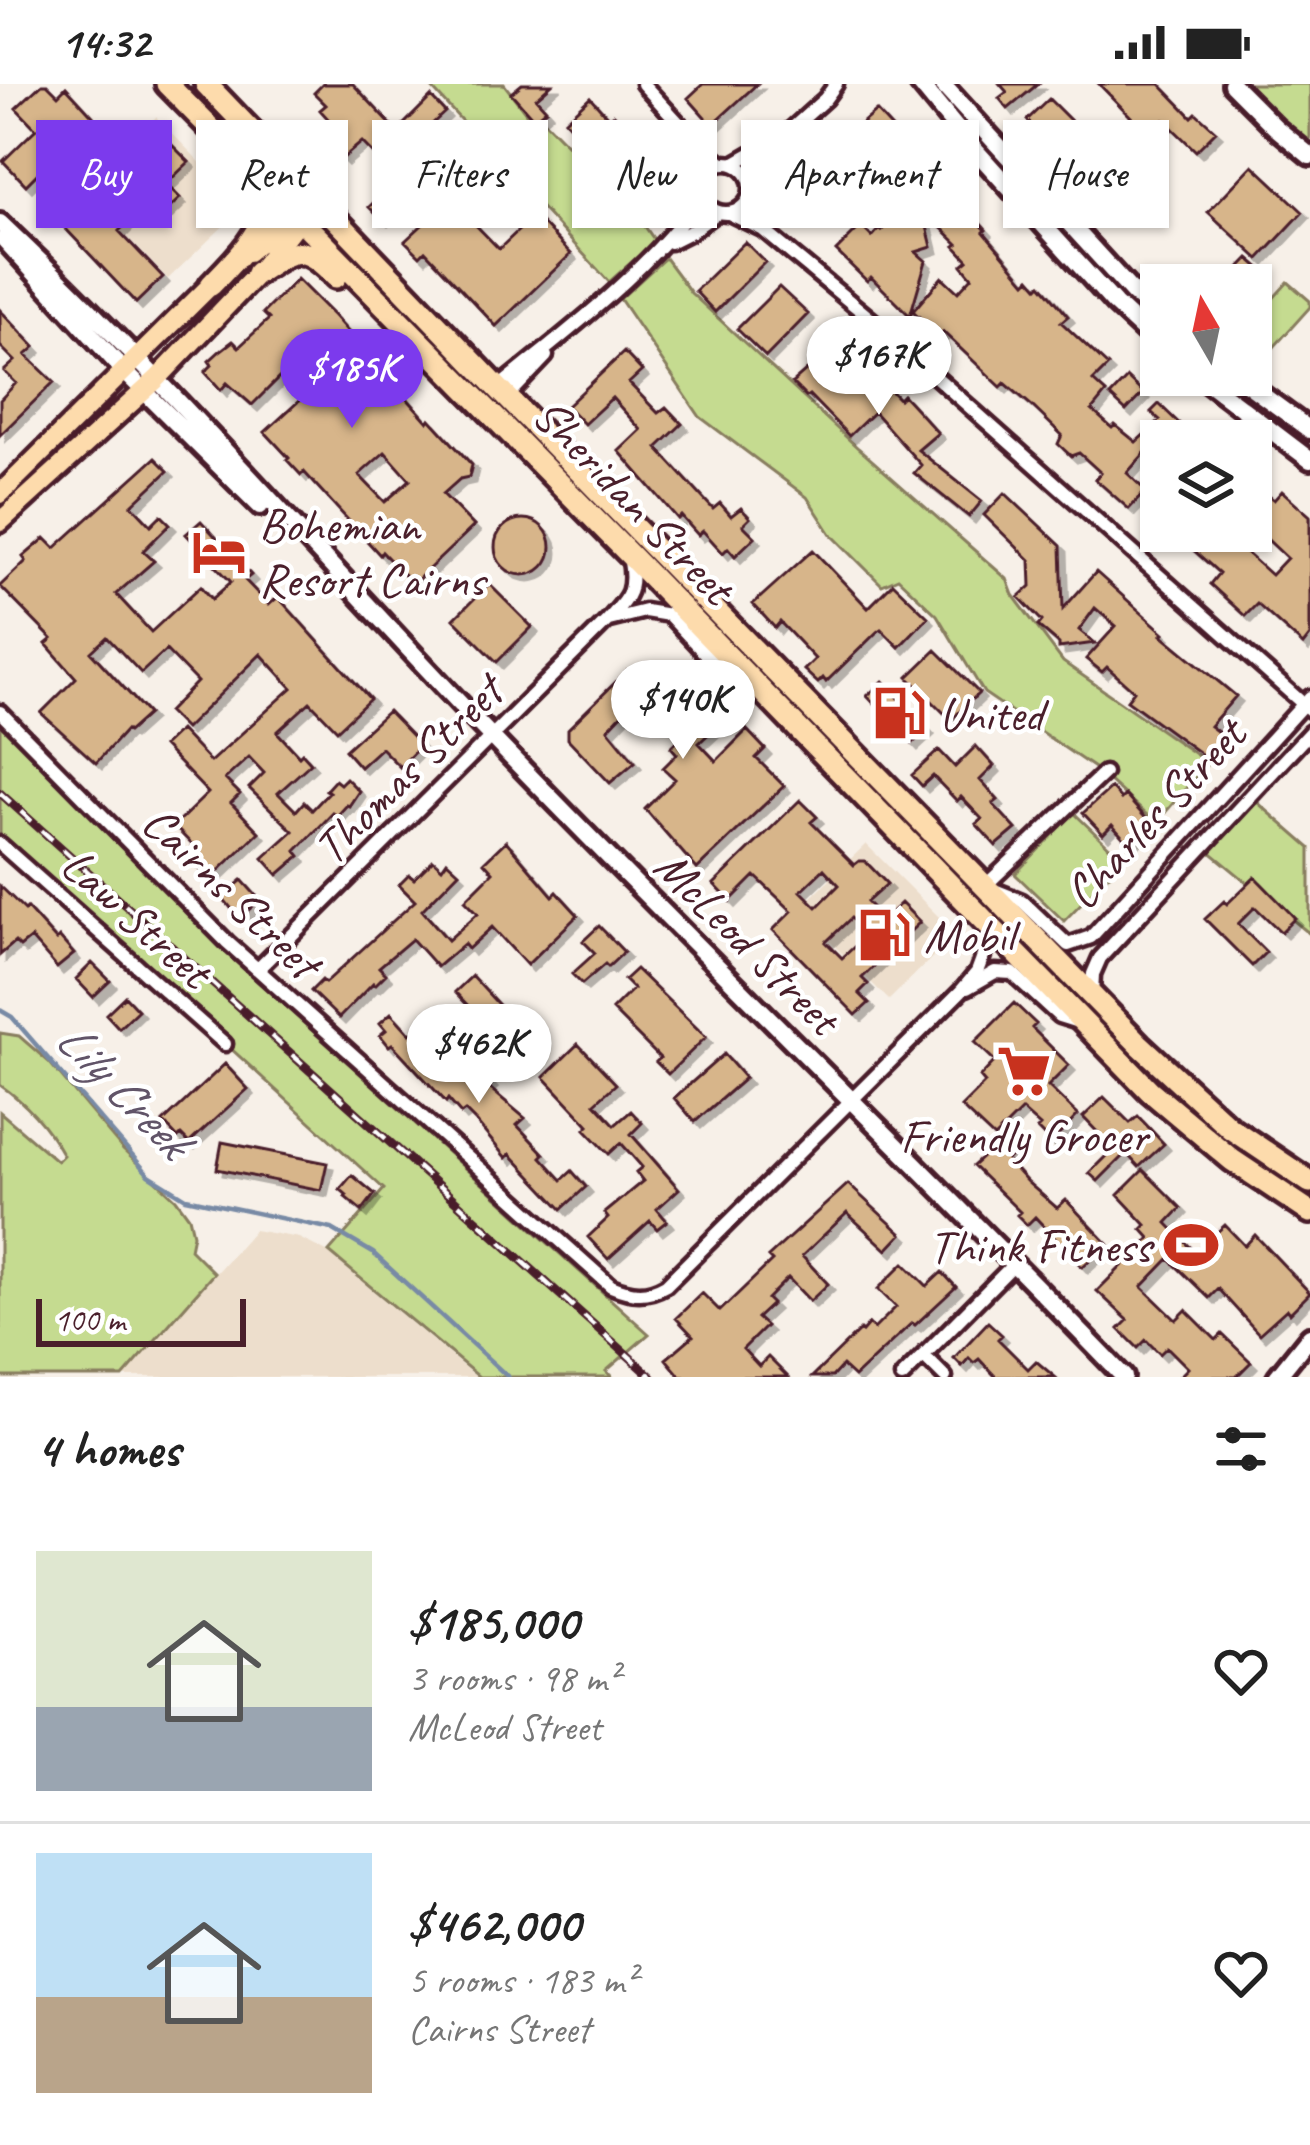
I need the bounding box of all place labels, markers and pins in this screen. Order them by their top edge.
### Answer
pin: $167K [795,316,963,418]
pin: $185K [268,329,436,431]
place label: Bohemian Resort Cairns [259,495,488,610]
hotel icon: Bohemian Resort Cairns [190,523,248,581]
pin: $140K [599,660,767,762]
fuel station icon: United [870,684,928,742]
place label: United [939,684,1049,744]
fuel station icon: Mobil [855,906,913,964]
place label: Mobil [924,906,1021,966]
pin: $462K [395,1004,563,1106]
supermarket icon: Friendly Grocer [995,1042,1053,1100]
place label: Friendly Grocer [900,1106,1151,1166]
place label: Think Fitness [929,1216,1156,1276]
sports icon: Think Fitness [1162,1216,1220,1274]

